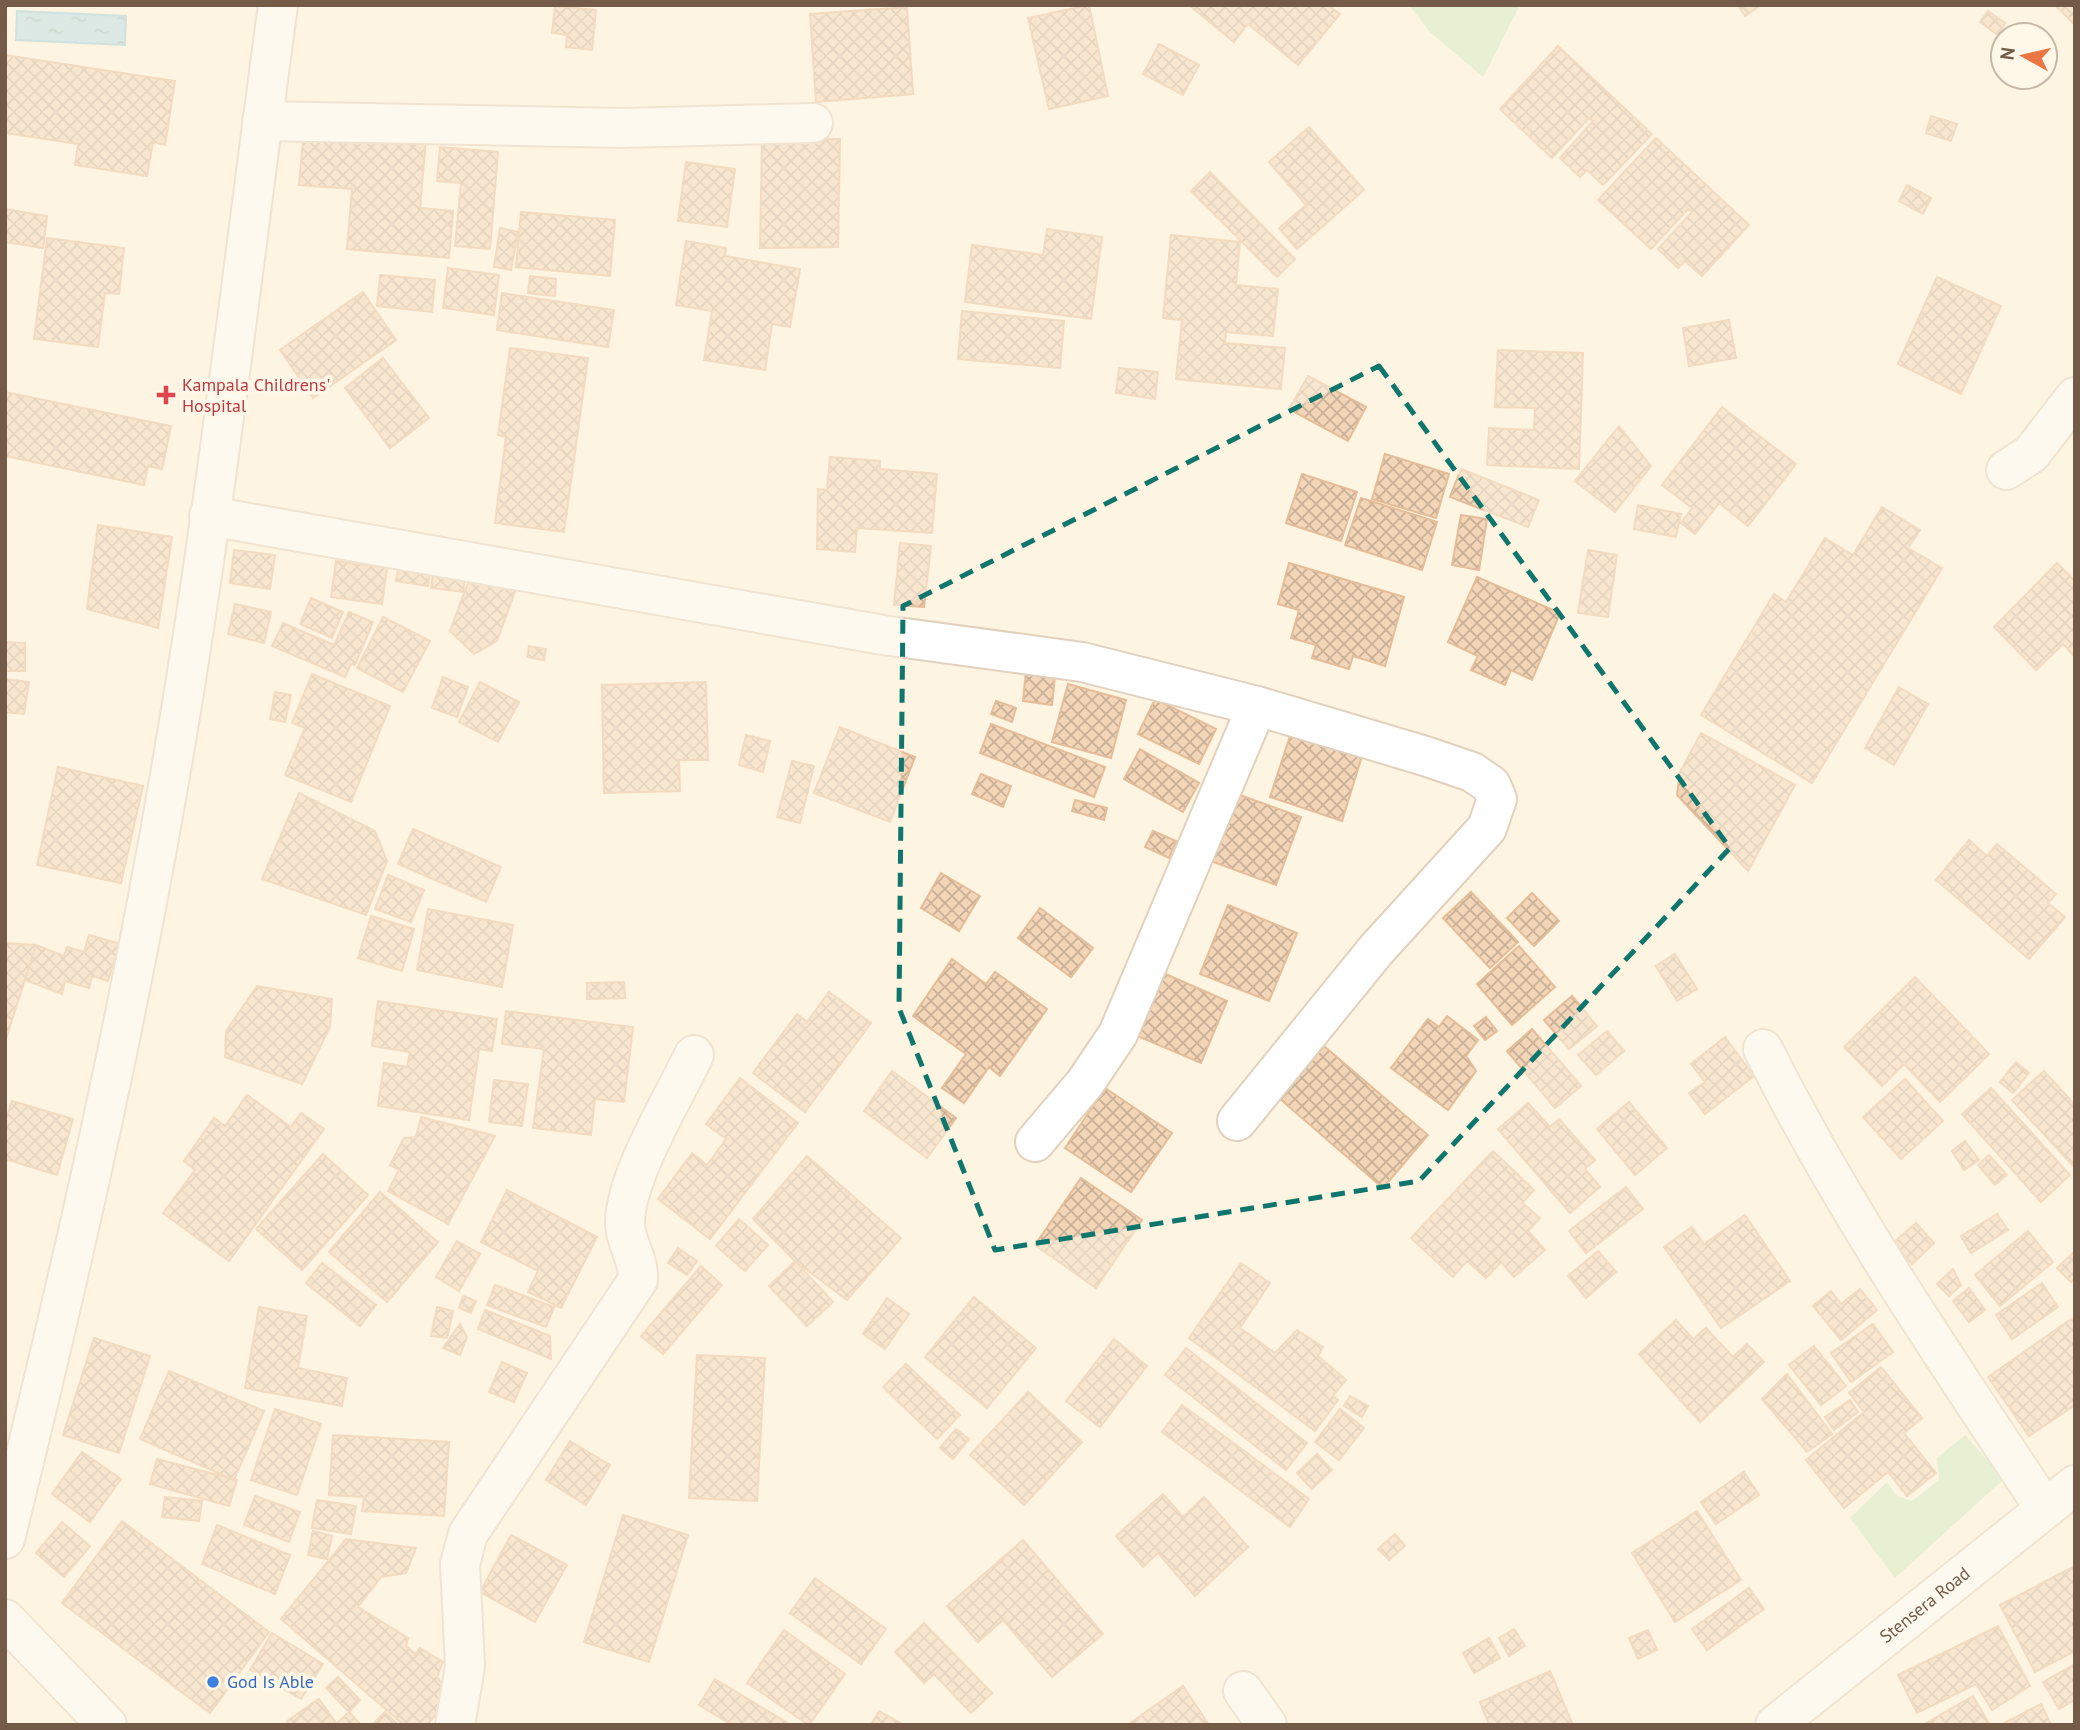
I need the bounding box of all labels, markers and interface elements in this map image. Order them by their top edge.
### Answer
north arrow [1989,21,2059,91]
text: N [1994,46,2020,61]
place label: Kampala Childrens' Hospital [182,373,330,417]
marker: Kampala Childrens' Hospital [156,385,176,405]
street label: Stensera Road [1875,1562,1974,1648]
place label: God Is Able [227,1670,314,1693]
marker: God Is Able [205,1674,221,1690]

